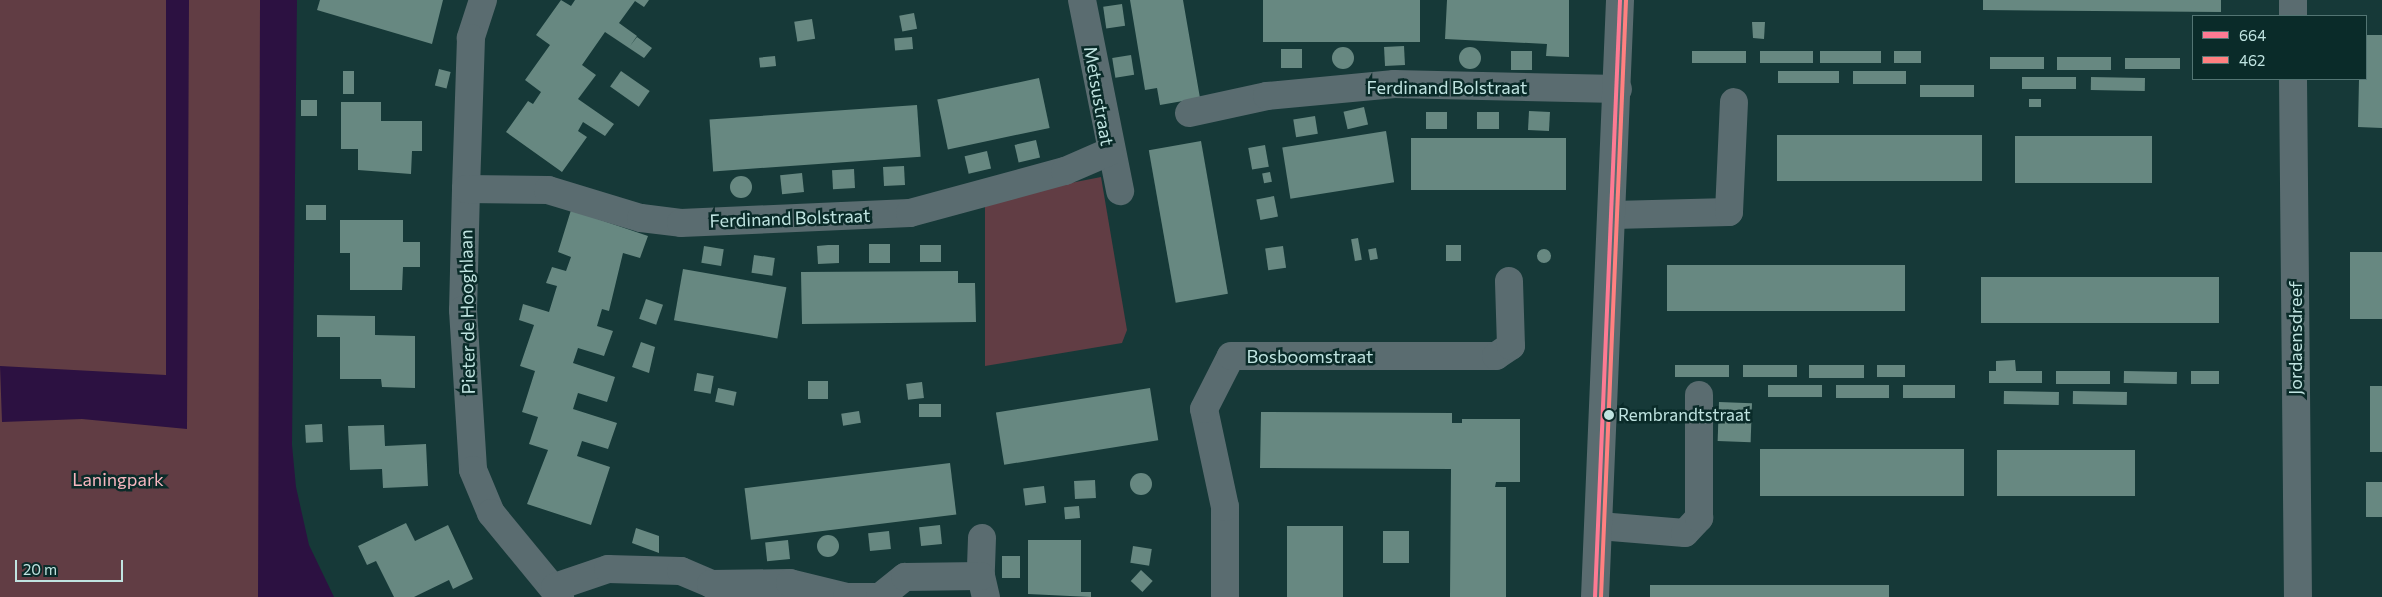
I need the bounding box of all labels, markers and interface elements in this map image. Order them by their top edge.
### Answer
legend [2192,15,2367,80]
text: 664 [2239,26,2266,44]
street label: Metsustraat [1080,44,1118,148]
text: 462 [2239,51,2265,69]
street label: Ferdinand Bolstraat [1367,76,1527,98]
street label: Ferdinand Bolstraat [709,204,871,232]
street label: Pieter de Hooghlaan [455,229,479,395]
street label: Jordaensdreef [2284,281,2306,395]
street label: Bosboomstraat [1247,345,1373,367]
place label: Rembrandtstraat [1618,405,1751,425]
marker: Rembrandtstraat [1604,410,1614,420]
park label: Laningpark [72,468,164,490]
scale bar [18,550,125,582]
text: 20 m [23,560,57,578]

